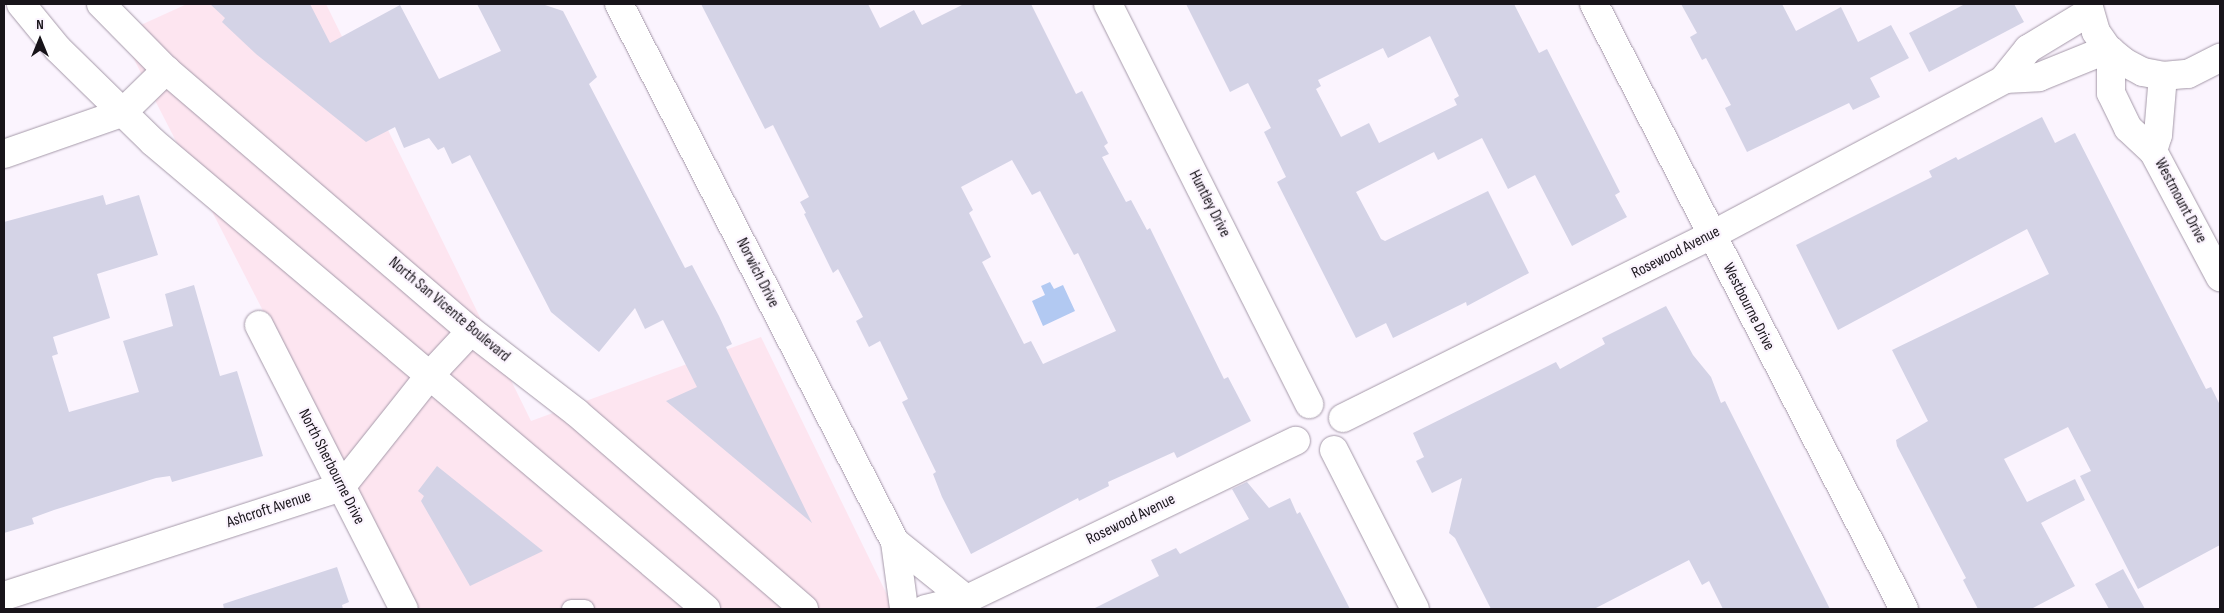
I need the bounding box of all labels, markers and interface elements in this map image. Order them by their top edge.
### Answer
north arrow [15,15,65,65]
text: N [36,16,44,33]
street label: Westmount Drive [2150,155,2210,247]
street label: Huntley Drive [1184,167,1234,241]
street label: Rosewood Avenue [1629,223,1723,283]
street label: Norwich Drive [731,235,783,311]
street label: North San Vicente Boulevard [384,254,514,366]
street label: Westbourne Drive [1718,260,1778,354]
street label: North Sherbourne Drive [294,406,368,528]
street label: Ashcroft Avenue [224,487,314,533]
street label: Rosewood Avenue [1083,490,1179,550]

